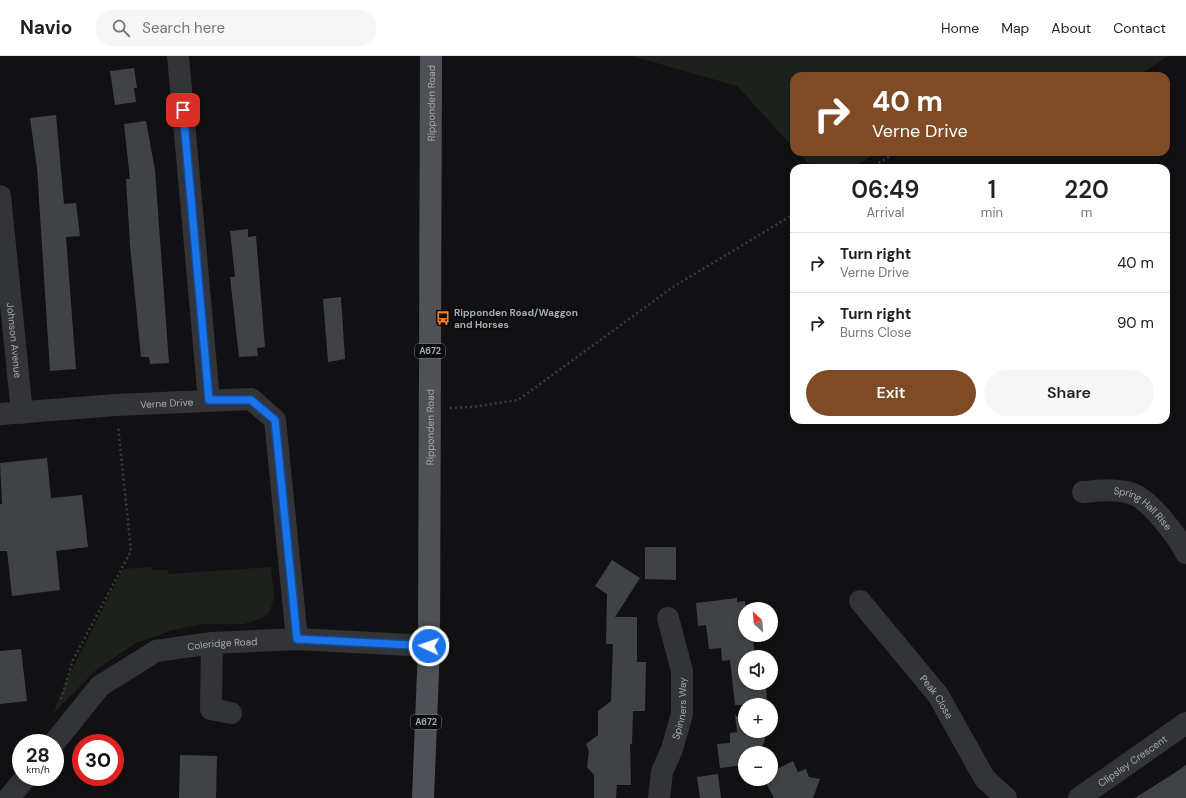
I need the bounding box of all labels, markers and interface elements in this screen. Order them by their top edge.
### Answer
search box [96,10,376,46]
text: Navio [20,15,72,40]
icon: search [110,17,132,39]
text: Search here [142,18,225,38]
text: Home [941,19,979,37]
text: Map [1001,19,1029,37]
text: About [1051,19,1091,37]
text: Contact [1113,19,1166,37]
street label: Ripponden Road [425,65,438,141]
text: 40 m [872,83,943,120]
icon: right [806,88,858,140]
pin [166,93,200,127]
icon: arrive [172,99,194,121]
text: Verne Drive [872,119,968,143]
text: 06:49 [851,174,920,205]
text: 1 [988,174,996,205]
text: 220 [1064,174,1109,205]
text: Arrival [866,204,904,221]
text: min [981,204,1003,221]
text: m [1081,204,1092,221]
text: Turn right [840,244,911,264]
icon: right [806,252,828,274]
text: 40 m [1117,253,1154,273]
text: Verne Drive [840,264,909,281]
street label: Johnson Avenue [4,302,24,379]
text: Turn right [840,304,911,324]
place label: Ripponden Road/Waggon and Horses [454,306,578,331]
bus stop icon: Ripponden Road/Waggon and Horses [435,310,451,326]
icon: right [806,312,828,334]
text: 90 m [1117,313,1154,333]
text: Burns Close [840,324,911,341]
road number: A672 [415,344,445,358]
button: Exit [806,370,976,416]
button: Share [984,370,1154,416]
street label: Ripponden Road [424,389,437,465]
street label: Verne Drive [140,396,194,411]
street label: Spring Hall Rise [1113,484,1175,533]
north arrow [738,602,778,642]
map controls [738,602,778,786]
position arrow [408,625,450,667]
street label: Coleridge Road [186,635,258,653]
button: sound [738,650,778,690]
street label: Peak Close [917,672,956,721]
street label: Spinners Way [669,677,689,741]
button: + [738,698,778,738]
road number: A672 [411,715,441,729]
street label: Clipsley Crescent [1095,732,1170,790]
speed limit sign: 30 [72,734,124,786]
text: 28 [26,742,50,768]
button: − [738,746,778,786]
text: km/h [26,763,50,776]

